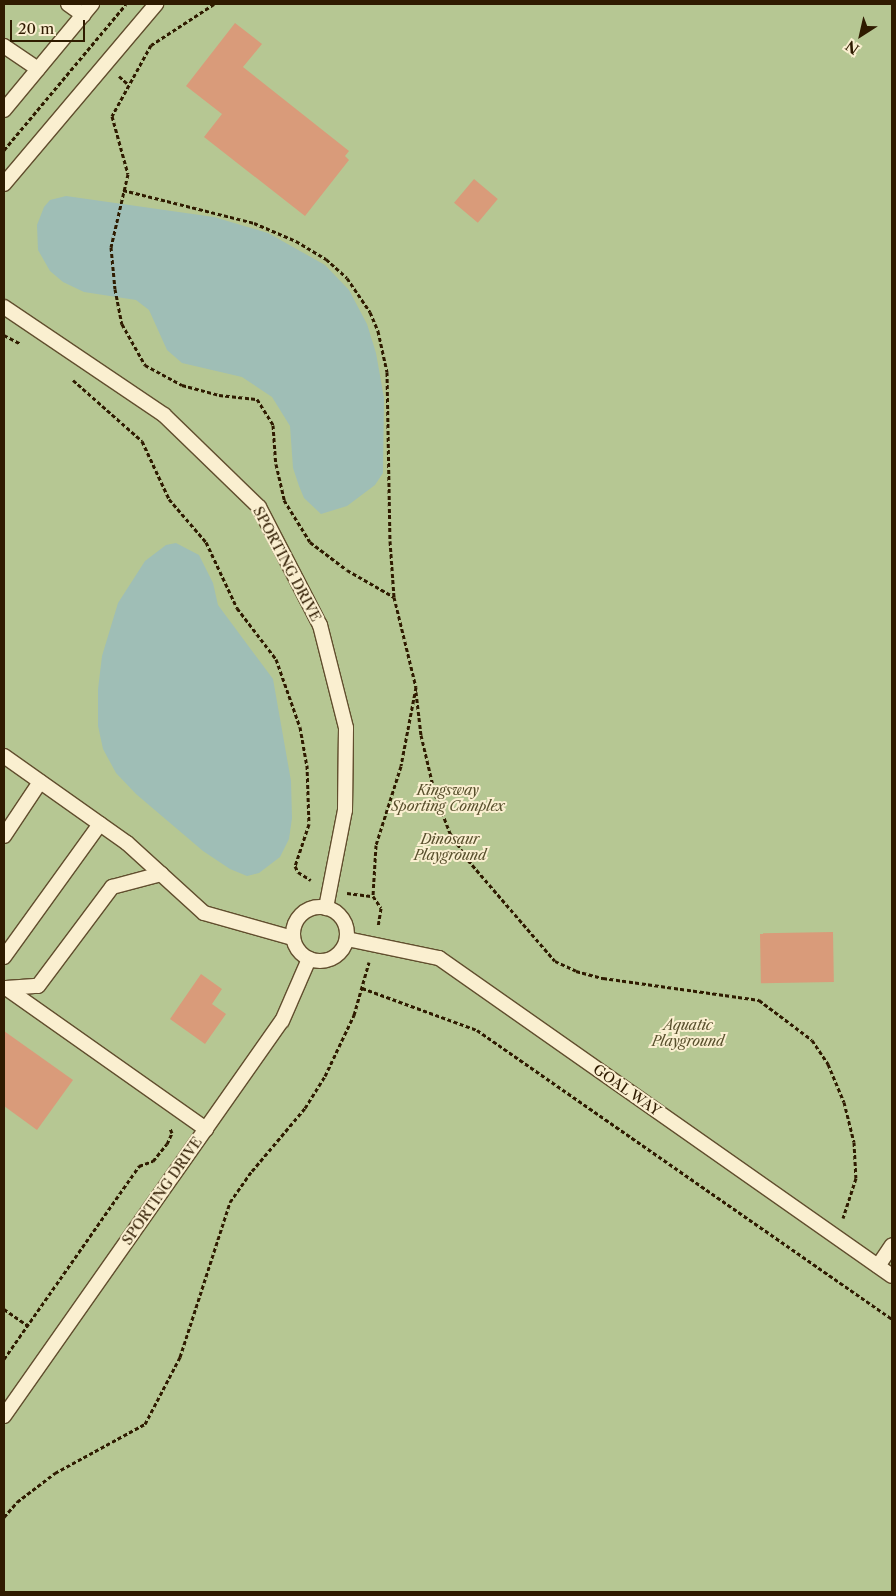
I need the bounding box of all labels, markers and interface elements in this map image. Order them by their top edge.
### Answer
scale bar [12,10,88,42]
north arrow [836,10,886,60]
text: 20 m [18,19,54,38]
text: N [842,36,863,58]
street label: SPORTING DRIVE [250,504,324,624]
park label: Kingsway Sporting Complex [391,782,505,814]
park label: Dinosaur Playground [414,831,486,864]
park label: Aquatic Playground [652,1017,724,1050]
street label: GOAL WAY [590,1060,664,1120]
street label: SPORTING DRIVE [118,1134,206,1248]

